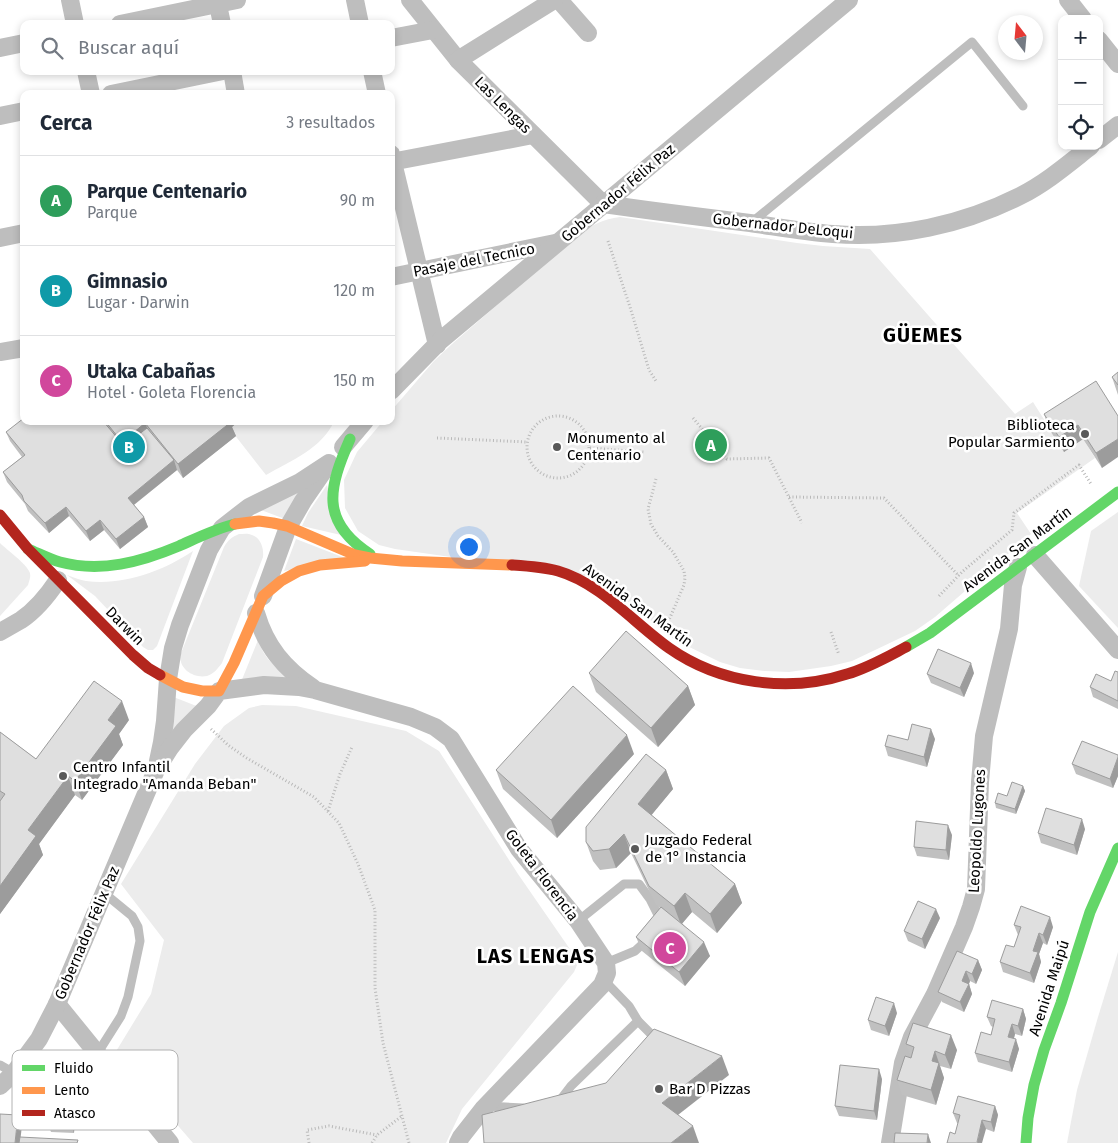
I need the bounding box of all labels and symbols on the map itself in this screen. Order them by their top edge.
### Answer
north arrow [998,15,1043,60]
street label: Las Lengas [471,73,535,137]
street label: Gobernador Félix Paz [557,140,679,246]
street label: Gobernador DeLoqui [712,210,854,242]
street label: Pasaje del Tecnico [412,239,536,281]
district label: GÜEMES [883,323,963,347]
place label: Biblioteca Popular Sarmiento [948,416,1075,451]
pin: A [695,426,727,464]
pin: B [113,428,145,466]
marker: Biblioteca Popular Sarmiento [1079,428,1091,440]
place label: Monumento al Centenario [567,429,666,464]
marker: Monumento al Centenario [551,441,563,453]
street label: Avenida San Martín [959,502,1075,596]
your location [456,534,482,560]
street label: Avenida San Martín [580,559,696,651]
street label: Darwin [102,603,148,649]
place label: Centro Infantil Integrado "Amanda Beban" [73,758,256,793]
street label: Leopoldo Lugones [965,769,989,893]
marker: Centro Infantil Integrado "Amanda Beban" [57,770,69,782]
street label: Goleta Florencia [502,826,582,924]
place label: Juzgado Federal de 1° Instancia [645,831,753,866]
marker: Juzgado Federal de 1° Instancia [629,843,641,855]
street label: Gobernador Félix Paz [51,863,123,1002]
pin: C [654,929,686,967]
street label: Avenida Maipú [1025,938,1073,1038]
district label: LAS LENGAS [477,944,595,968]
legend [12,1050,178,1130]
text: Fluido [54,1060,93,1077]
place label: Bar D Pizzas [669,1080,751,1098]
text: Lento [54,1082,89,1099]
marker: Bar D Pizzas [653,1083,665,1095]
text: Atasco [54,1105,96,1122]

